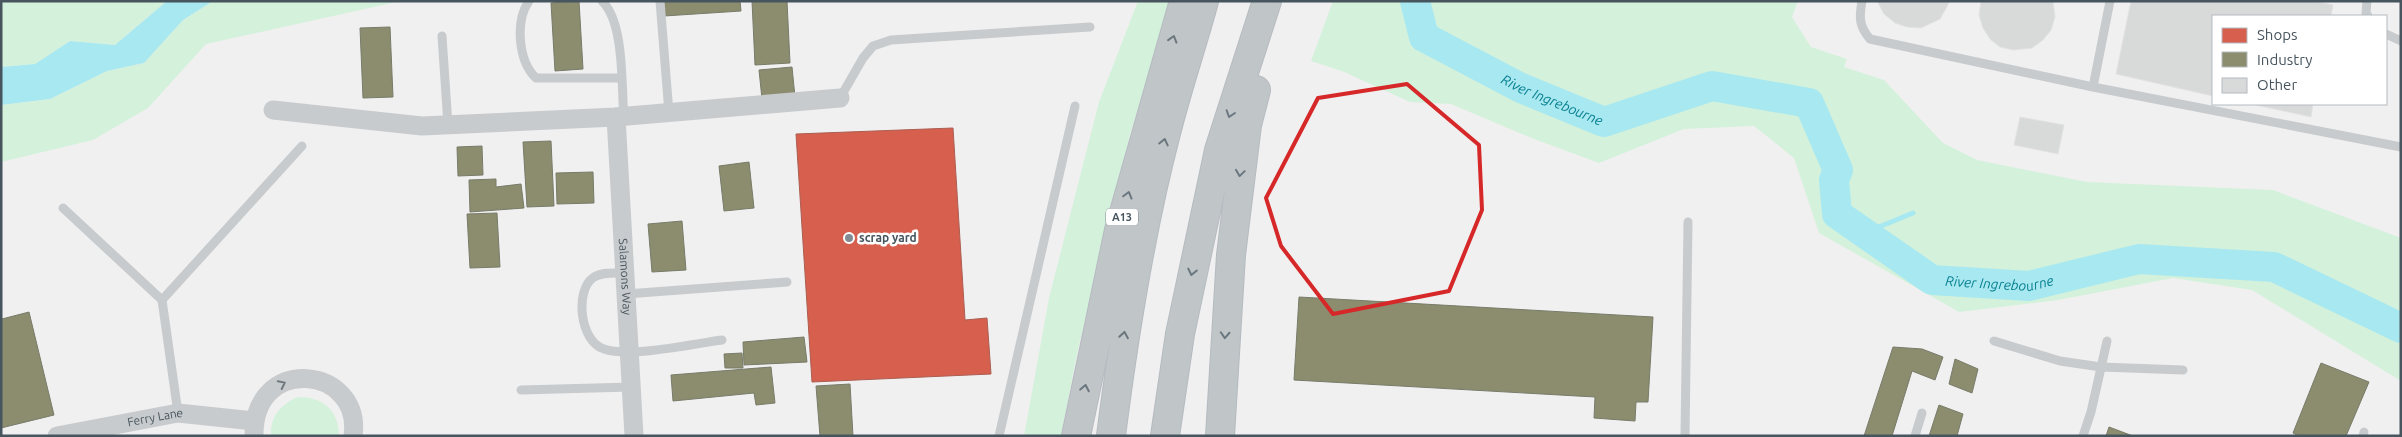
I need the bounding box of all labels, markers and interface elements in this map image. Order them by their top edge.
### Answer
legend [2212,15,2387,105]
text: Shops [2257,26,2298,43]
one-way arrow [1167,35,1177,44]
text: Industry [2257,51,2312,68]
water label: River Ingrebourne [1499,71,1605,129]
text: Other [2257,76,2297,93]
one-way arrow [1226,110,1236,118]
one-way arrow [1158,137,1169,146]
one-way arrow [1236,169,1246,178]
one-way arrow [1123,192,1133,200]
road number: A13 [1106,208,1138,226]
place label: scrap yard [859,231,917,244]
marker: scrap yard [843,232,855,244]
street label: Salamons Way [617,238,634,316]
one-way arrow [1188,268,1198,277]
water label: River Ingrebourne [1945,272,2055,294]
one-way arrow [1118,331,1129,339]
one-way arrow [1219,331,1230,339]
one-way arrow [277,380,286,390]
one-way arrow [1079,383,1089,392]
street label: Ferry Lane [126,406,184,429]

